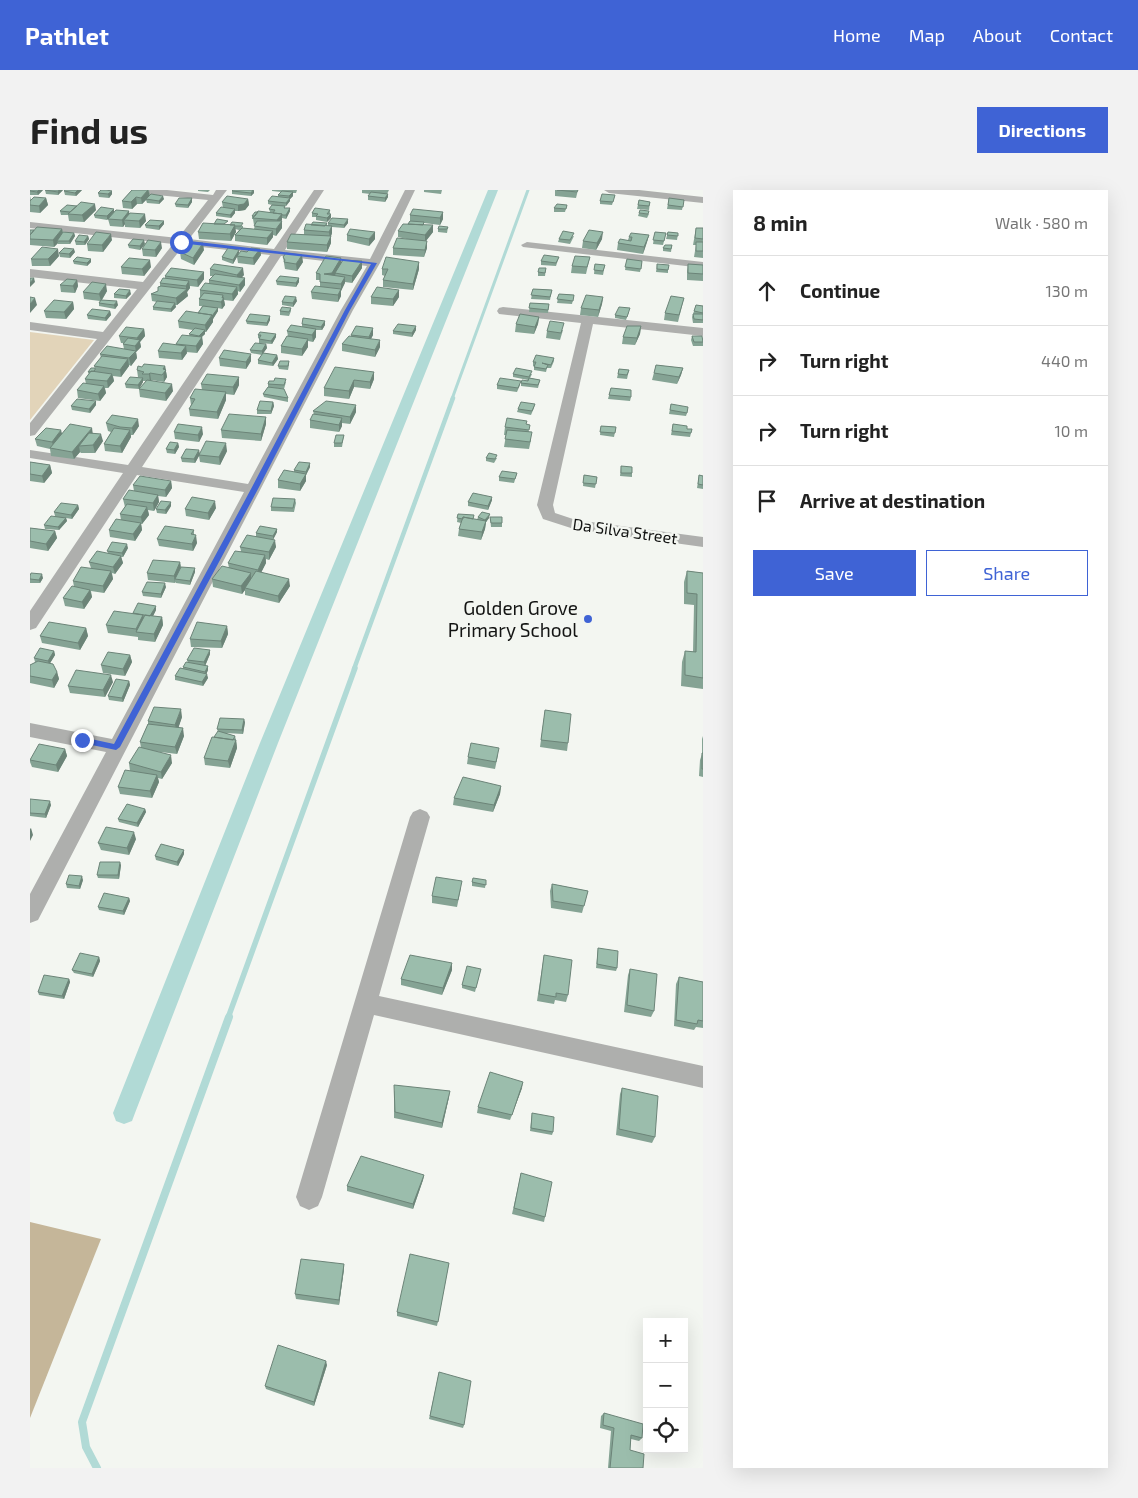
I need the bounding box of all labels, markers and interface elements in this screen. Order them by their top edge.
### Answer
text: Pathlet [25,21,109,50]
text: Home [833,24,881,46]
text: Map [909,24,945,46]
text: About [973,24,1022,46]
text: Contact [1050,24,1113,46]
button: Directions [977,107,1108,153]
text: Find us [30,109,148,151]
text: 8 min [753,210,808,235]
text: Walk · 580 m [995,213,1088,232]
route start [170,231,193,254]
icon: ahead [753,277,781,305]
text: Continue [800,279,880,302]
text: 130 m [1046,281,1088,300]
icon: right [753,347,781,375]
text: Turn right [800,349,888,372]
text: 440 m [1041,351,1088,370]
icon: right [753,417,781,445]
text: Turn right [800,419,888,442]
text: 10 m [1054,421,1088,440]
icon: arrive [753,487,781,515]
text: Arrive at destination [800,489,985,512]
street label: Da Silva Street [571,514,679,547]
button: Save [753,550,916,596]
button: Share [926,550,1088,596]
place label: Golden Grove Primary School [448,596,578,641]
marker: Golden Grove Primary School [582,613,594,625]
route end [71,729,94,752]
map controls [643,1318,688,1453]
button: + [643,1318,688,1363]
button: − [643,1363,688,1408]
button: locate [643,1408,688,1453]

